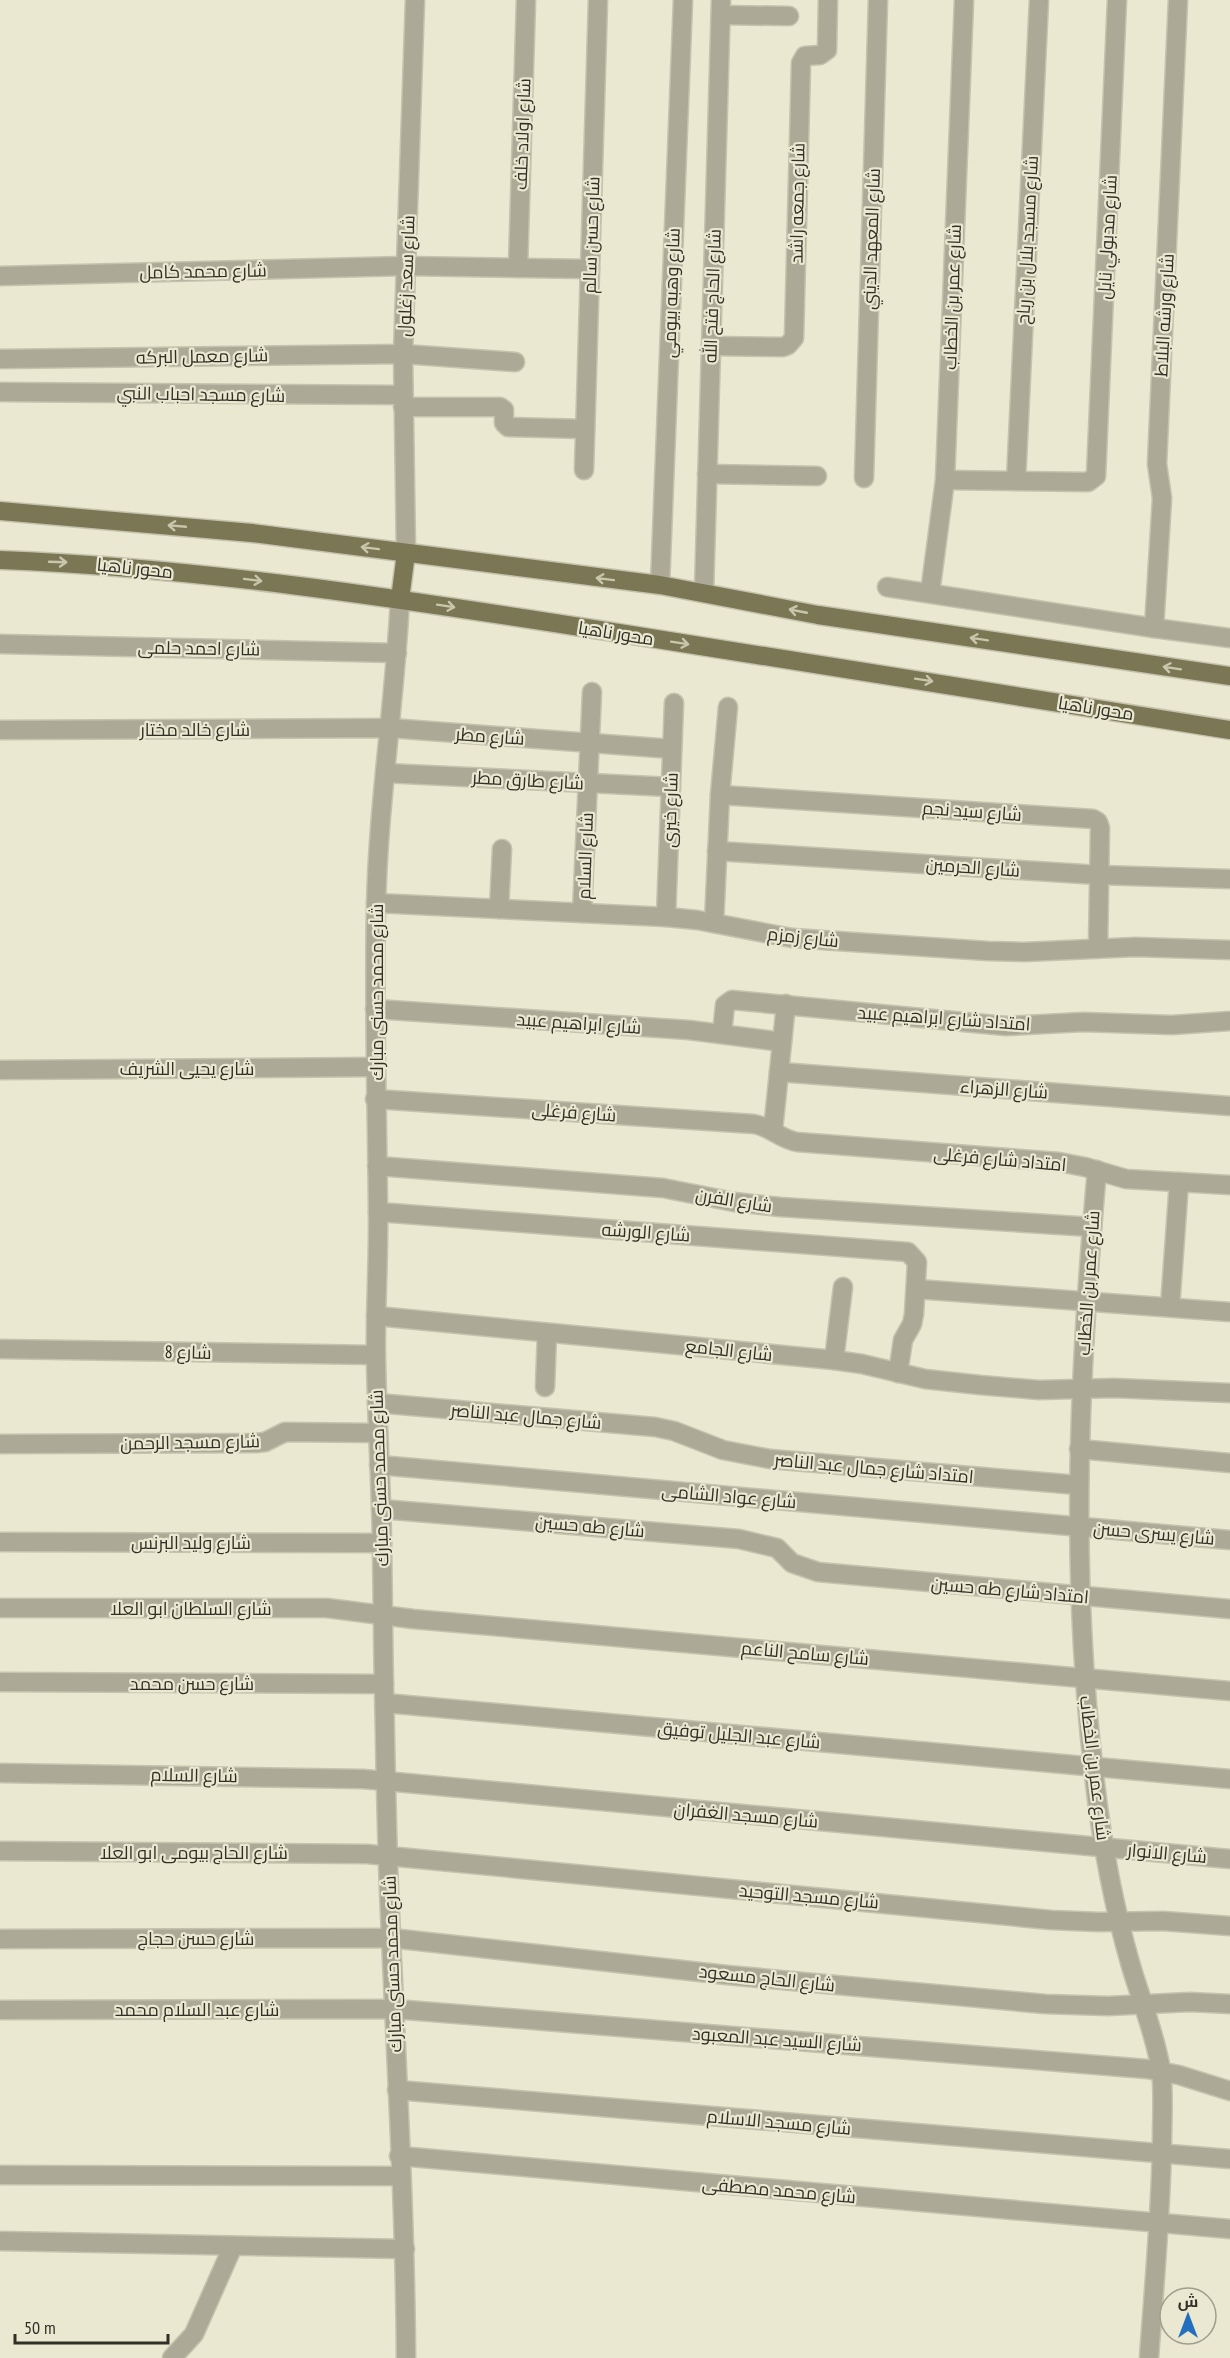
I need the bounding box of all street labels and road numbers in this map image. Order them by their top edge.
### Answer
street label: شارع اولاد خلف [509,78,536,190]
street label: شارع جمعه راشد [784,143,811,264]
street label: شارع مسجد بلال بن رباح [1011,155,1044,325]
street label: شارع المعهد الديني [857,168,888,310]
street label: شارع مدبولي نايل [1092,174,1125,300]
street label: شارع حسن سالم [577,176,606,294]
street label: شارع سعد زغلول [392,215,421,337]
street label: شارع عمر بن الخطاب [938,224,967,370]
street label: شارع وهبه بيومي [657,227,688,359]
street label: شارع الحاج فتح الله [698,229,727,363]
street label: شارع ورشه البلاط [1149,253,1180,377]
street label: شارع محمد كامل [139,258,267,285]
street label: شارع معمل البركه [136,343,268,370]
street label: شارع مسجد احباب النبي [116,381,285,410]
street label: محور ناهيا [96,553,174,583]
street label: محور ناهيا [576,616,656,650]
street label: شارع احمد حلمى [137,635,261,662]
street label: محور ناهيا [1056,691,1136,725]
street label: شارع خالد مختار [139,718,250,742]
street label: شارع مطر [454,722,525,751]
street label: شارع طارق مطر [470,766,584,795]
street label: شارع خيرى [657,772,684,848]
street label: شارع سيد نجم [921,796,1023,827]
street label: شارع السلام [572,812,599,900]
street label: شارع الحرمين [925,852,1021,883]
street label: شارع محمد حسنى مبارك [365,904,389,1080]
street label: شارع زمزم [766,922,840,953]
street label: امتداد شارع ابراهيم عبيد [857,1000,1031,1037]
street label: شارع ابراهيم عبيد [516,1007,642,1040]
street label: شارع يحيى الشريف [120,1057,254,1081]
street label: شارع الزهراء [959,1074,1049,1105]
street label: شارع فرغلى [531,1098,617,1127]
street label: امتداد شارع فرغلى [933,1142,1067,1177]
street label: شارع الفرن [694,1183,774,1218]
street label: شارع عمر بن الخطاب [1071,1210,1106,1356]
street label: شارع الورشه [601,1217,691,1248]
street label: شارع الجامع [684,1334,774,1367]
street label: شارع 8 [164,1340,212,1365]
street label: شارع محمد حسنى مبارك [364,1389,395,1567]
street label: شارع جمال عبد الناصر [449,1398,602,1435]
street label: شارع مسجد الرحمن [120,1429,260,1456]
street label: امتداد شارع جمال عبد الناصر [772,1448,975,1489]
street label: شارع عواد الشامى [661,1479,797,1514]
street label: شارع طه حسين [534,1510,646,1543]
street label: شارع يسرى حسن [1092,1516,1216,1551]
street label: شارع وليد البرنس [131,1531,251,1555]
street label: امتداد شارع طه حسين [930,1572,1090,1609]
street label: شارع السلطان ابو العلا [110,1597,272,1621]
street label: شارع سامح الناعم [740,1636,870,1671]
street label: شارع حسن محمد [130,1672,254,1696]
street label: شارع عمر بن الخطاب [1074,1694,1115,1842]
street label: شارع عبد الجليل توفيق [656,1716,821,1755]
street label: شارع السلام [150,1763,238,1788]
street label: شارع مسجد الغفران [673,1797,819,1834]
street label: شارع الانوار [1125,1838,1208,1869]
street label: شارع الحاج بيومى ابو العلا [100,1841,288,1865]
street label: شارع محمد حسنى مبارك [377,1875,408,2053]
street label: شارع مسجد التوحيد [738,1878,880,1915]
street label: شارع حسن حجاج [138,1927,254,1951]
street label: شارع الحاج مسعود [698,1959,836,1998]
street label: شارع عبد السلام محمد [115,1998,279,2022]
street label: شارع السيد عبد المعبود [691,2022,863,2057]
street label: شارع مسجد الاسلام [706,2104,852,2141]
street label: شارع محمد مصطفى [701,2172,857,2209]

